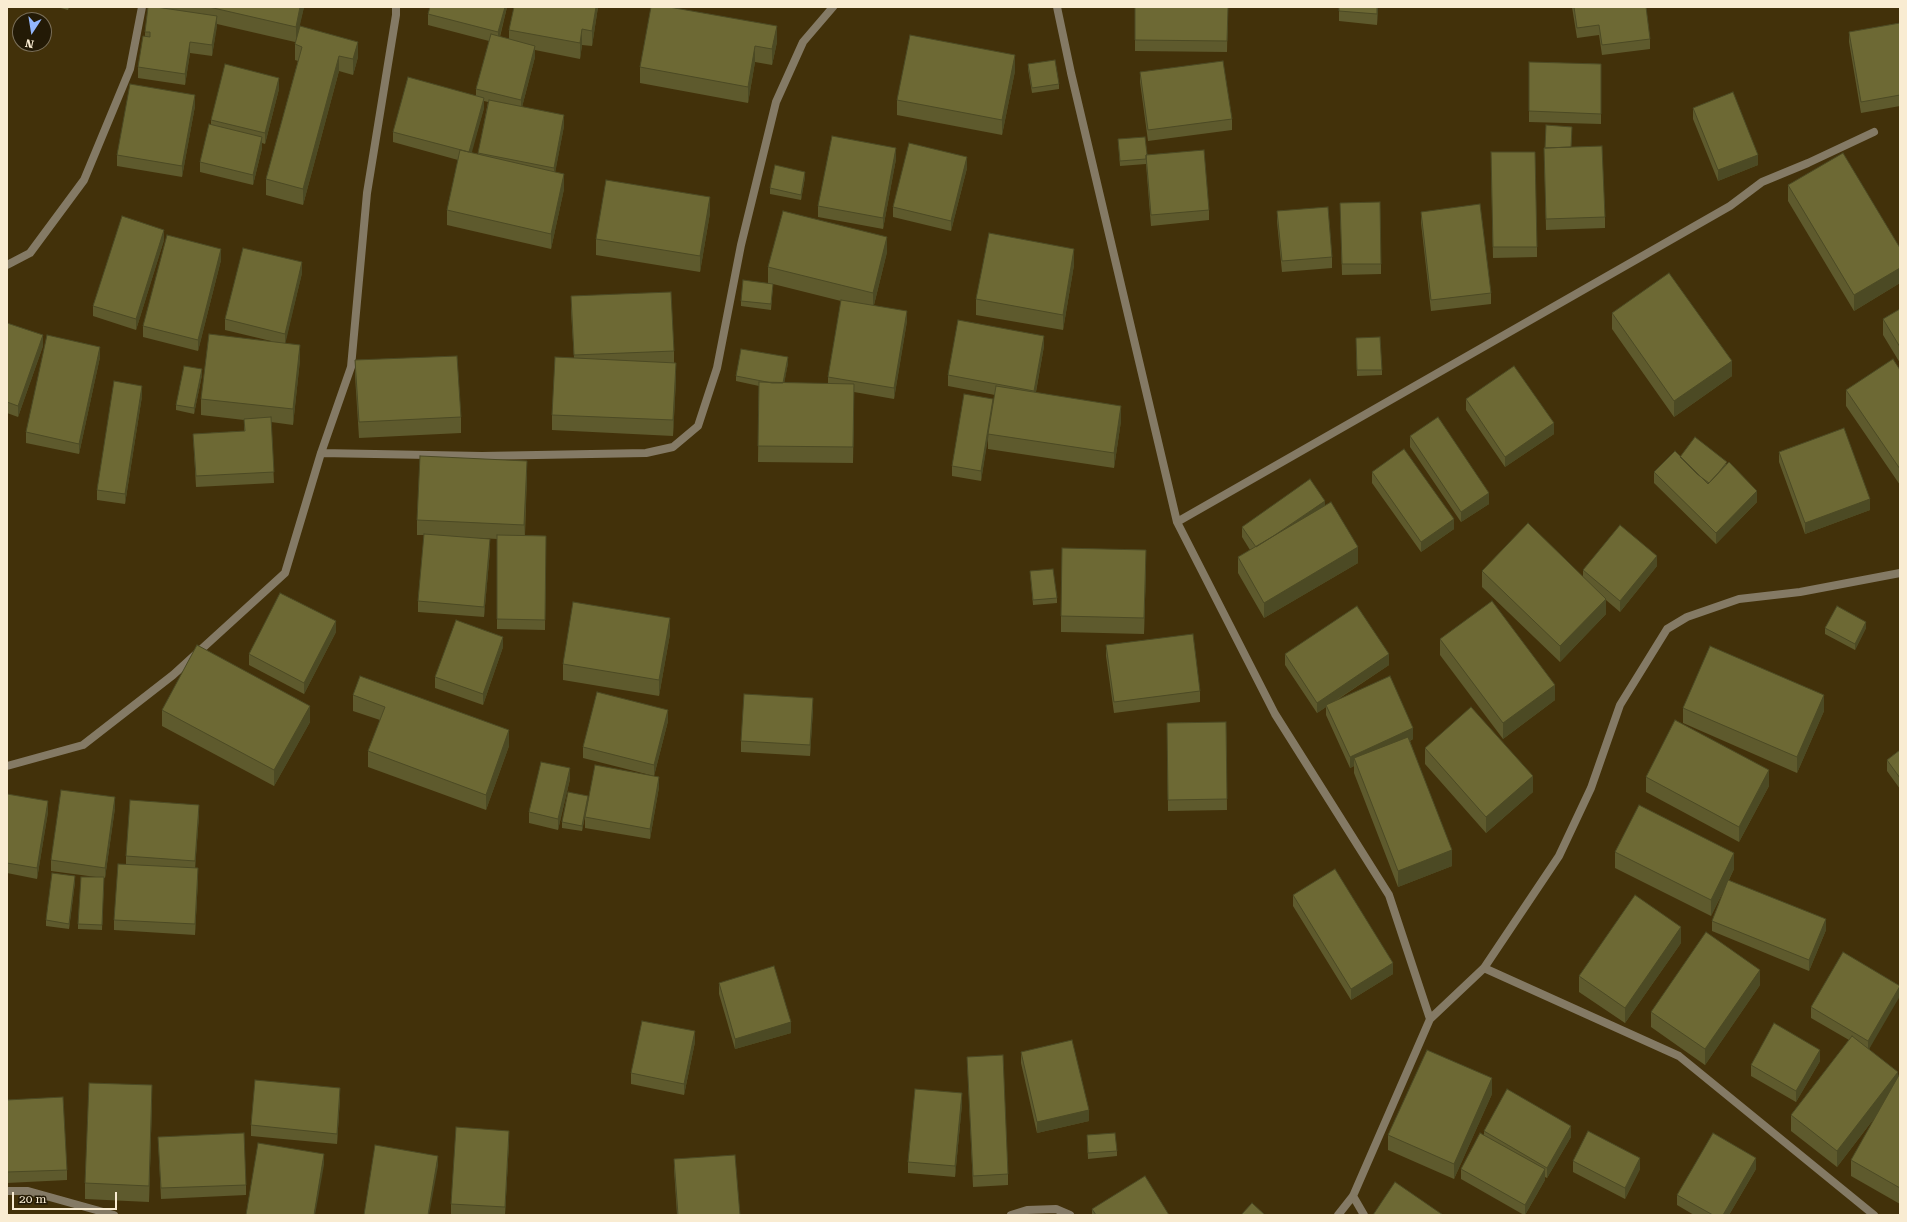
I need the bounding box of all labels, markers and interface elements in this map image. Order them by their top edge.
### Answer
north arrow [12,12,52,52]
text: N [24,36,35,50]
scale bar [14,1184,119,1210]
text: 20 m [19,1192,46,1206]

